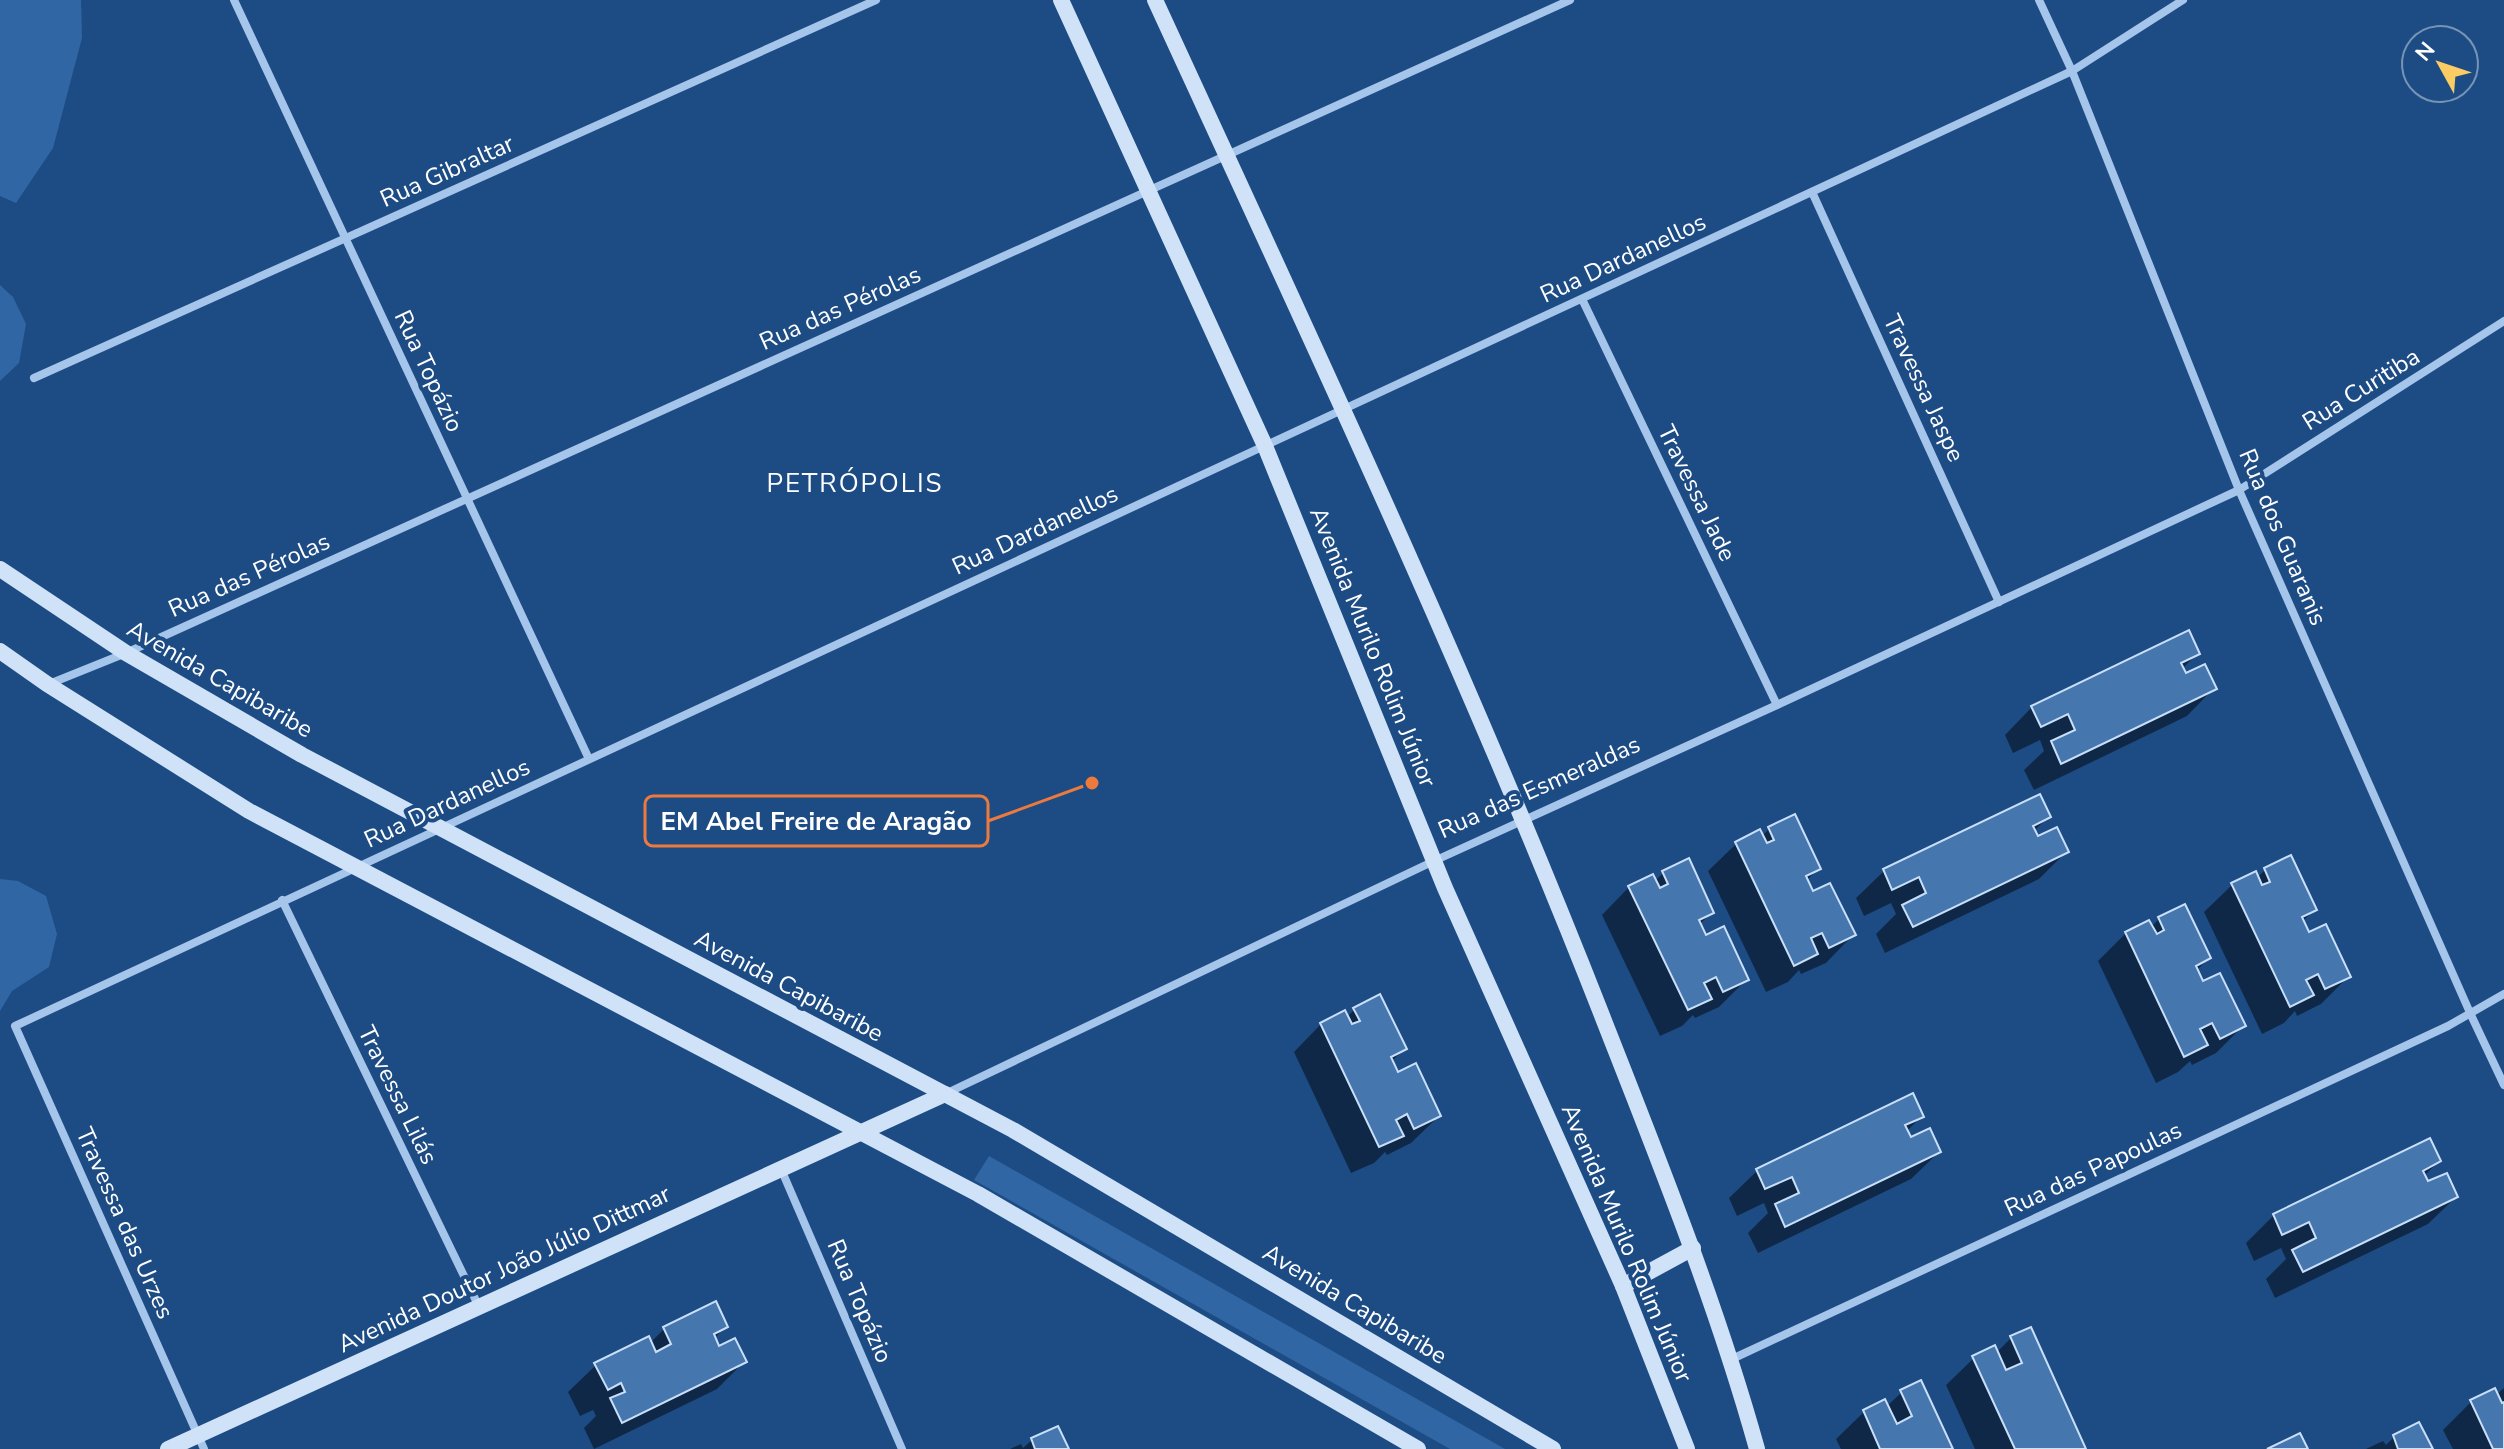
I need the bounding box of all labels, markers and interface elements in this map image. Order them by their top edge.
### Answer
north arrow [2400,24,2480,104]
text: N [2409,36,2442,68]
street label: Rua Gibraltar [375,127,519,215]
street label: Rua Dardanellos [1535,206,1711,310]
street label: Rua das Pérolas [754,258,926,358]
street label: Rua Topázio [387,305,471,437]
street label: Travessa Jaspe [1876,309,1972,467]
street label: Rua Curitiba [2296,340,2426,438]
street label: Travessa Jade [1650,420,1744,566]
street label: Rua dos Guaranis [2231,444,2335,630]
district label: PETRÓPOLIS [766,466,944,501]
street label: Rua Dardanellos [947,478,1123,582]
street label: Avenida Murilo Rolim Júnior [1302,502,1444,792]
street label: Rua das Pérolas [163,525,335,625]
street label: Avenida Capibaribe [121,613,319,745]
street label: Rua das Esmeraldas [1433,728,1645,846]
street label: Rua Dardanellos [359,751,535,855]
callout: EM Abel Freire de Aragão [645,796,988,846]
text: EM Abel Freire de Aragão [661,804,971,839]
street label: Avenida Capibaribe [689,923,889,1049]
street label: Travessa Lilás [351,1020,445,1170]
street label: Avenida Murilo Rolim Júnior [1554,1099,1700,1387]
street label: Rua das Papoulas [1999,1114,2187,1224]
street label: Travessa das Urzes [68,1122,182,1324]
street label: Avenida Doutor João Júlio Dittmar [333,1178,676,1360]
street label: Rua Topázio [820,1234,900,1368]
street label: Avenida Capibaribe [1257,1236,1453,1372]

